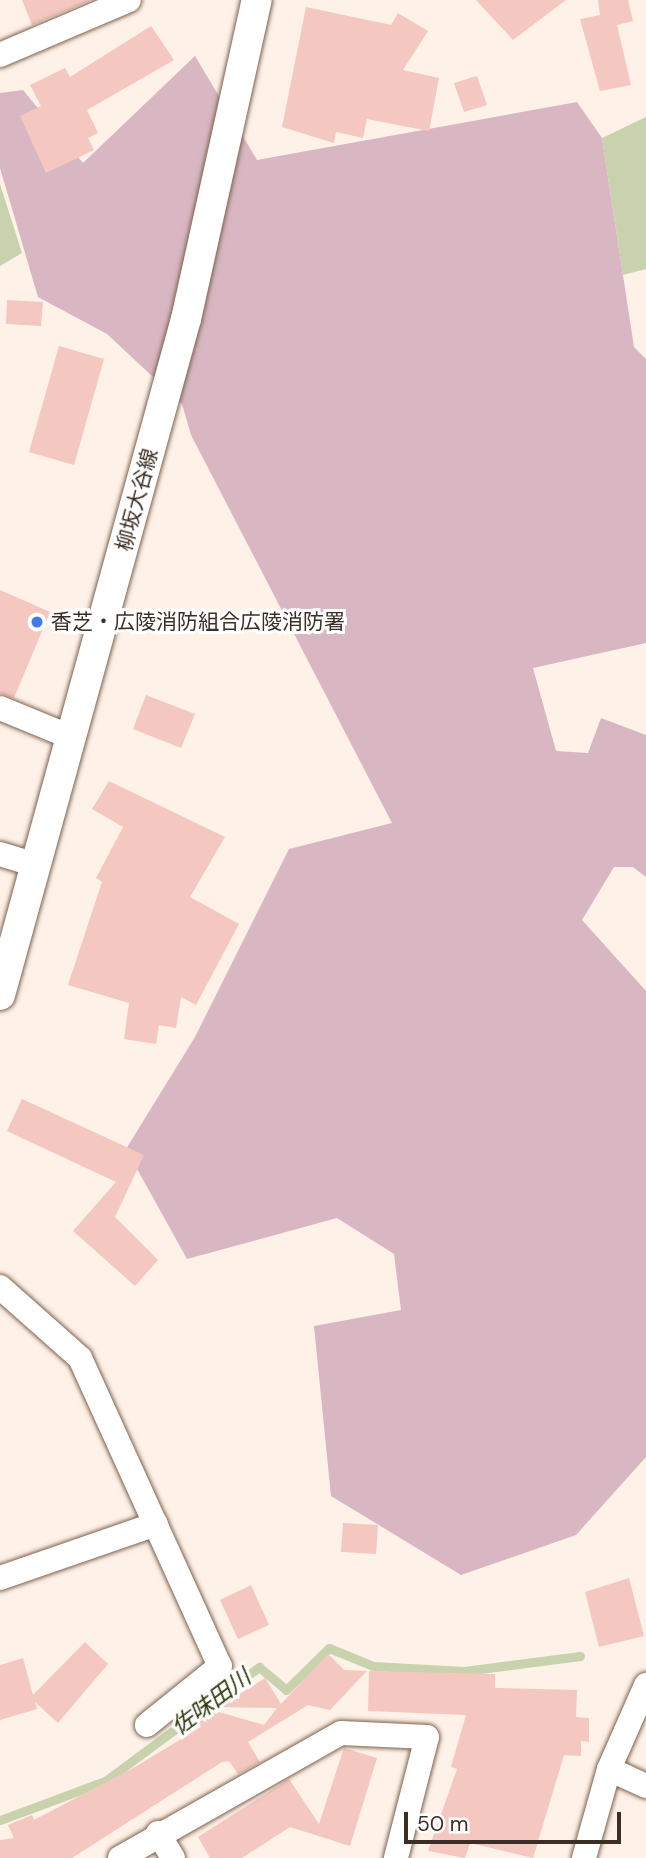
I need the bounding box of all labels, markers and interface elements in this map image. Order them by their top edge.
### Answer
street label: 柳坂大谷線 [111,446,163,554]
place label: 香芝・広陵消防組合広陵消防署 [51,609,345,635]
marker: 香芝・広陵消防組合広陵消防署 [29,614,45,630]
water label: 佐味田川 [166,1663,256,1741]
scale bar [408,1798,625,1842]
text: 50 m [417,1810,468,1838]

